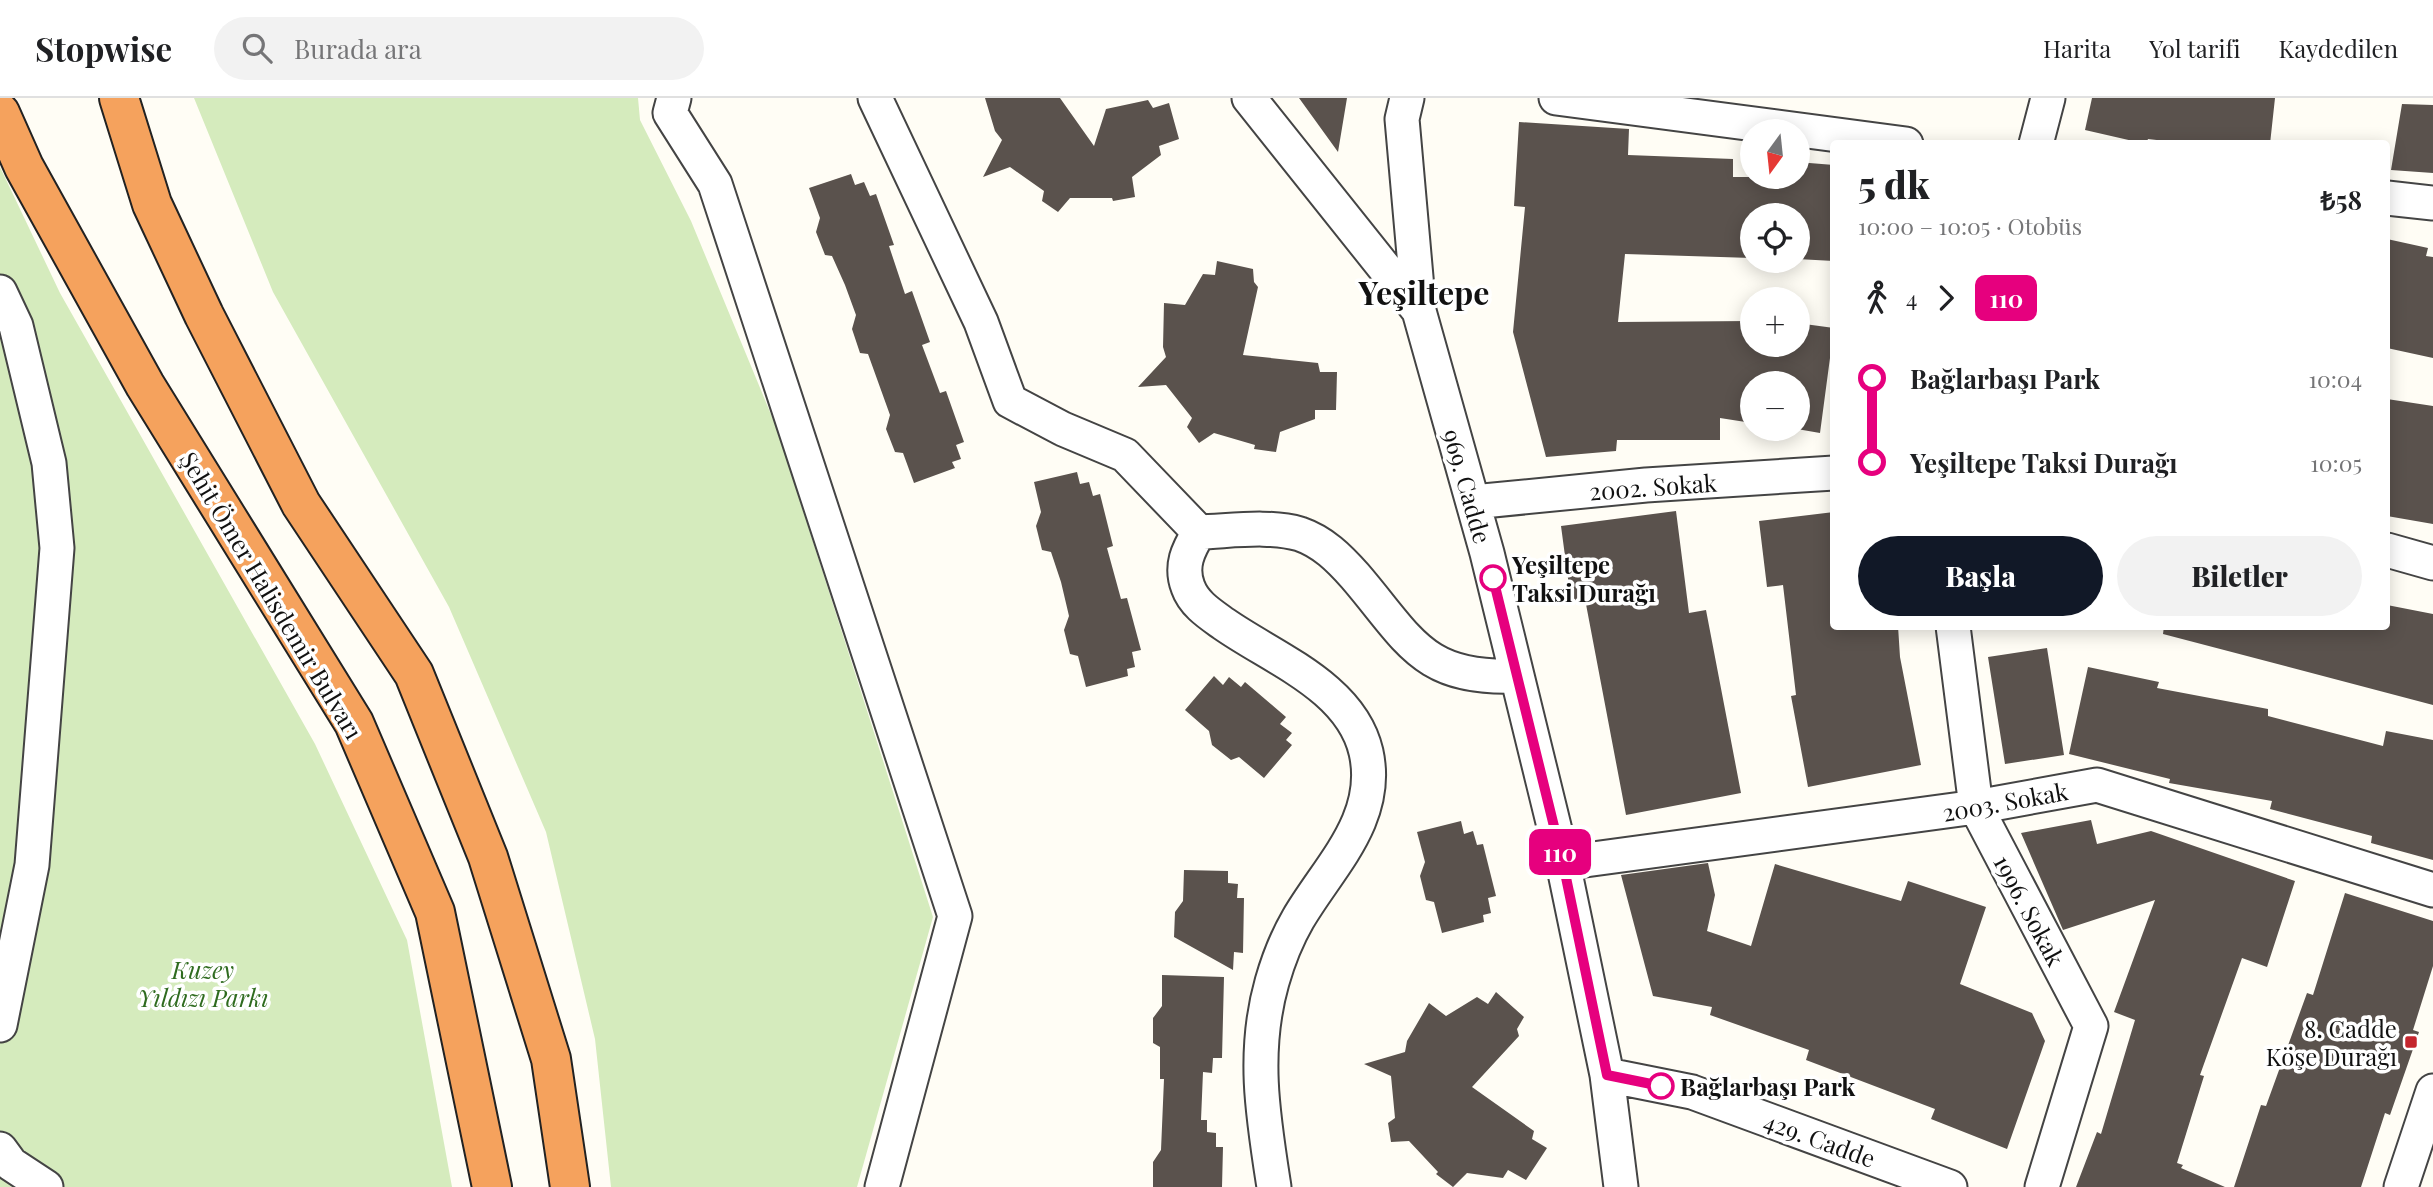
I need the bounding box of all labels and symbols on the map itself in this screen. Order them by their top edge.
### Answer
north arrow [1740,119,1810,189]
district label: Yeşiltepe [1358,270,1489,313]
street label: 969. Cadde [1436,425,1500,547]
street label: Şehit Ömer Halisdemir Bulvarı [173,445,371,745]
street label: 2002. Sokak [1588,466,1719,506]
place label: Yeşiltepe Taksi Durağı [1511,548,1656,608]
marker: Yeşiltepe Taksi Durağı [1480,565,1506,591]
street label: 2003. Sokak [1940,774,2071,828]
line badge: 110 [1520,829,1600,875]
street label: 1996. Sokak [1987,849,2073,972]
park label: Kuzey Yıldızı Parkı [138,953,268,1013]
place label: 8. Cadde Köşe Durağı [2266,1012,2397,1072]
marker: 8. Cadde Köşe Durağı [2403,1034,2419,1050]
place label: Bağlarbaşı Park [1680,1070,1856,1102]
marker: Bağlarbaşı Park [1648,1073,1674,1099]
street label: 429. Cadde [1760,1104,1880,1174]

